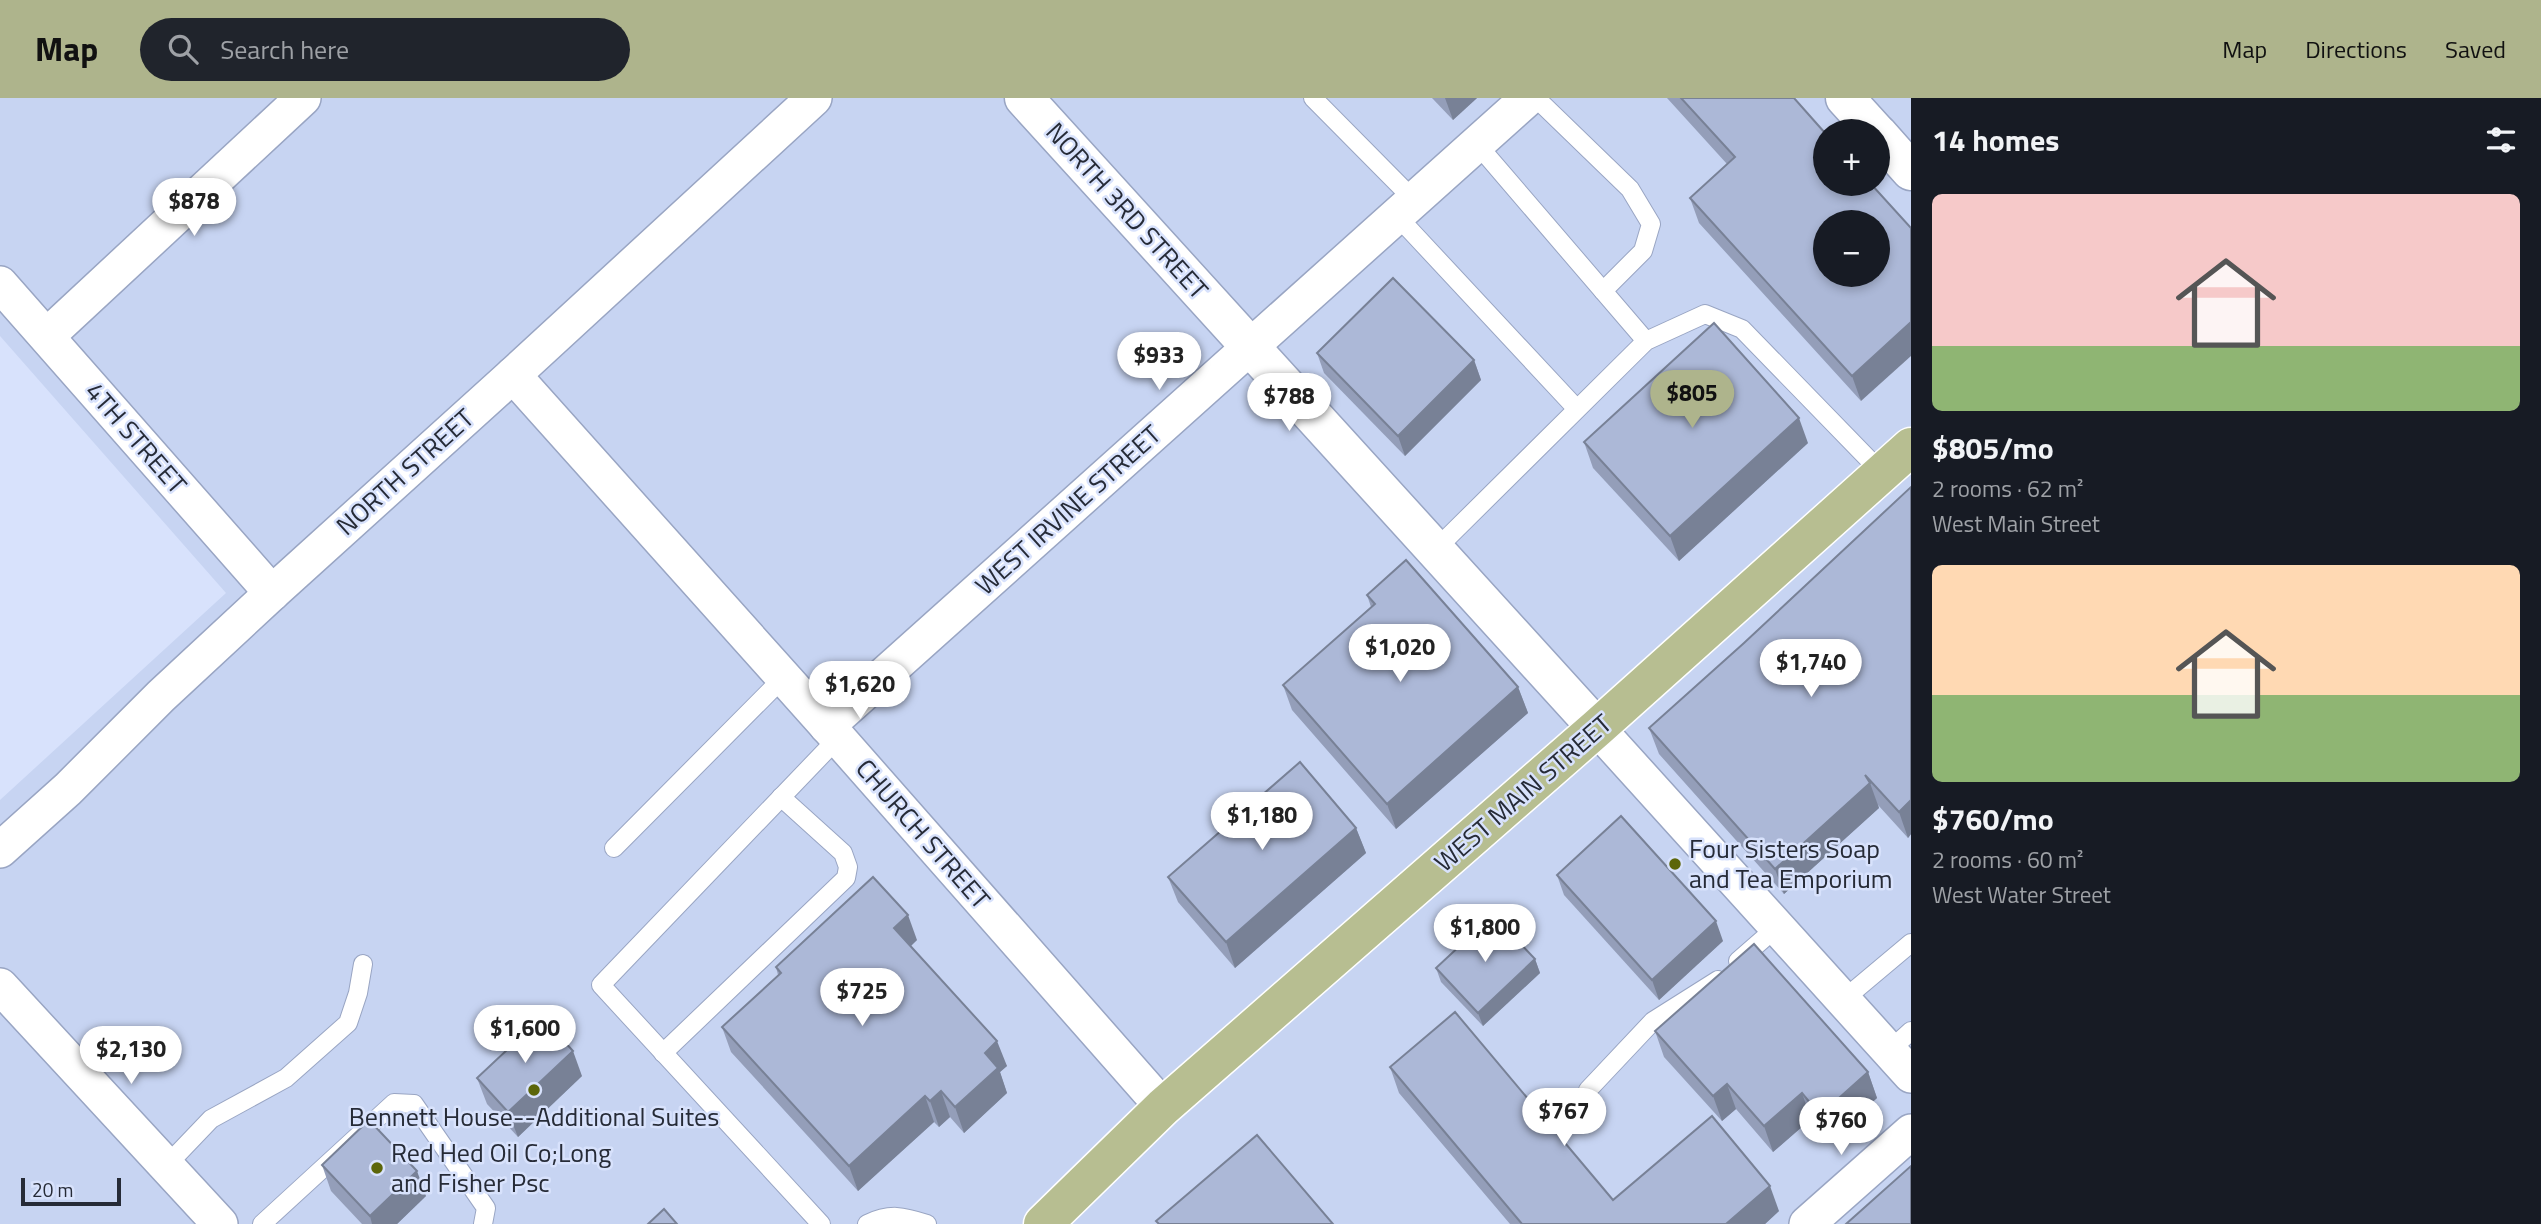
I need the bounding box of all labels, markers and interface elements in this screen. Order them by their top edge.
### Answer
search box [140,18,630,81]
text: Map [35,24,98,74]
icon: search [164,30,202,68]
text: Search here [220,30,349,69]
text: Map [2222,31,2267,67]
text: Directions [2305,31,2407,67]
text: Saved [2445,31,2506,67]
street label: NORTH 3RD STREET [1037,113,1218,308]
text: 14 homes [1932,117,2059,163]
map controls [1813,119,1890,287]
button: + [1813,119,1890,196]
icon: filters [2482,121,2520,159]
pin: $878 [153,178,235,238]
text: $878 [168,183,220,218]
button: − [1813,210,1890,287]
icon: home [2163,240,2289,366]
pin: $933 [1118,332,1200,392]
text: $933 [1133,337,1185,372]
pin: $805 [1651,370,1733,430]
street label: 4TH STREET [76,373,196,503]
pin: $788 [1248,374,1330,433]
text: $805 [1666,375,1718,410]
text: $788 [1263,378,1315,413]
street label: NORTH STREET [327,399,482,544]
street label: WEST IRVINE STREET [966,415,1170,604]
text: $805/mo [1932,425,2054,471]
text: 2 rooms · 62 m² [1932,471,2083,506]
text: West Main Street [1932,506,2100,541]
icon: home [2163,611,2289,737]
pin: $1,020 [1343,624,1457,684]
text: $1,020 [1365,629,1435,664]
pin: $1,740 [1754,640,1868,699]
text: $1,740 [1776,644,1846,679]
pin: $1,620 [803,662,917,721]
text: $1,620 [825,666,895,701]
street label: WEST MAIN STREET [1425,704,1620,881]
street label: CHURCH STREET [847,750,1000,918]
pin: $1,180 [1205,792,1319,852]
text: $760/mo [1932,796,2054,842]
text: $1,180 [1227,797,1297,832]
place label: Four Sisters Soap and Tea Emporium [1689,829,1892,898]
text: 2 rooms · 60 m² [1932,842,2083,877]
marker: Four Sisters Soap and Tea Emporium [1667,856,1683,872]
text: West Water Street [1932,877,2111,912]
pin: $1,800 [1428,904,1542,964]
text: $1,800 [1450,909,1520,944]
pin: $725 [821,968,903,1028]
text: $725 [836,973,888,1008]
pin: $1,600 [468,1006,582,1065]
text: $1,600 [490,1010,560,1045]
pin: $2,130 [74,1026,188,1086]
text: $2,130 [96,1031,166,1066]
marker: Bennett House--Additional Suites [526,1082,542,1098]
pin: $767 [1523,1088,1605,1148]
text: $767 [1538,1093,1590,1128]
place label: Bennett House--Additional Suites [349,1097,719,1136]
pin: $760 [1800,1098,1882,1157]
text: $760 [1815,1102,1867,1137]
place label: Red Hed Oil Co;Long and Fisher Psc [391,1133,611,1202]
marker: Red Hed Oil Co;Long and Fisher Psc [369,1160,385,1176]
scale bar [21,1175,121,1207]
text: 20 m [32,1175,73,1204]

